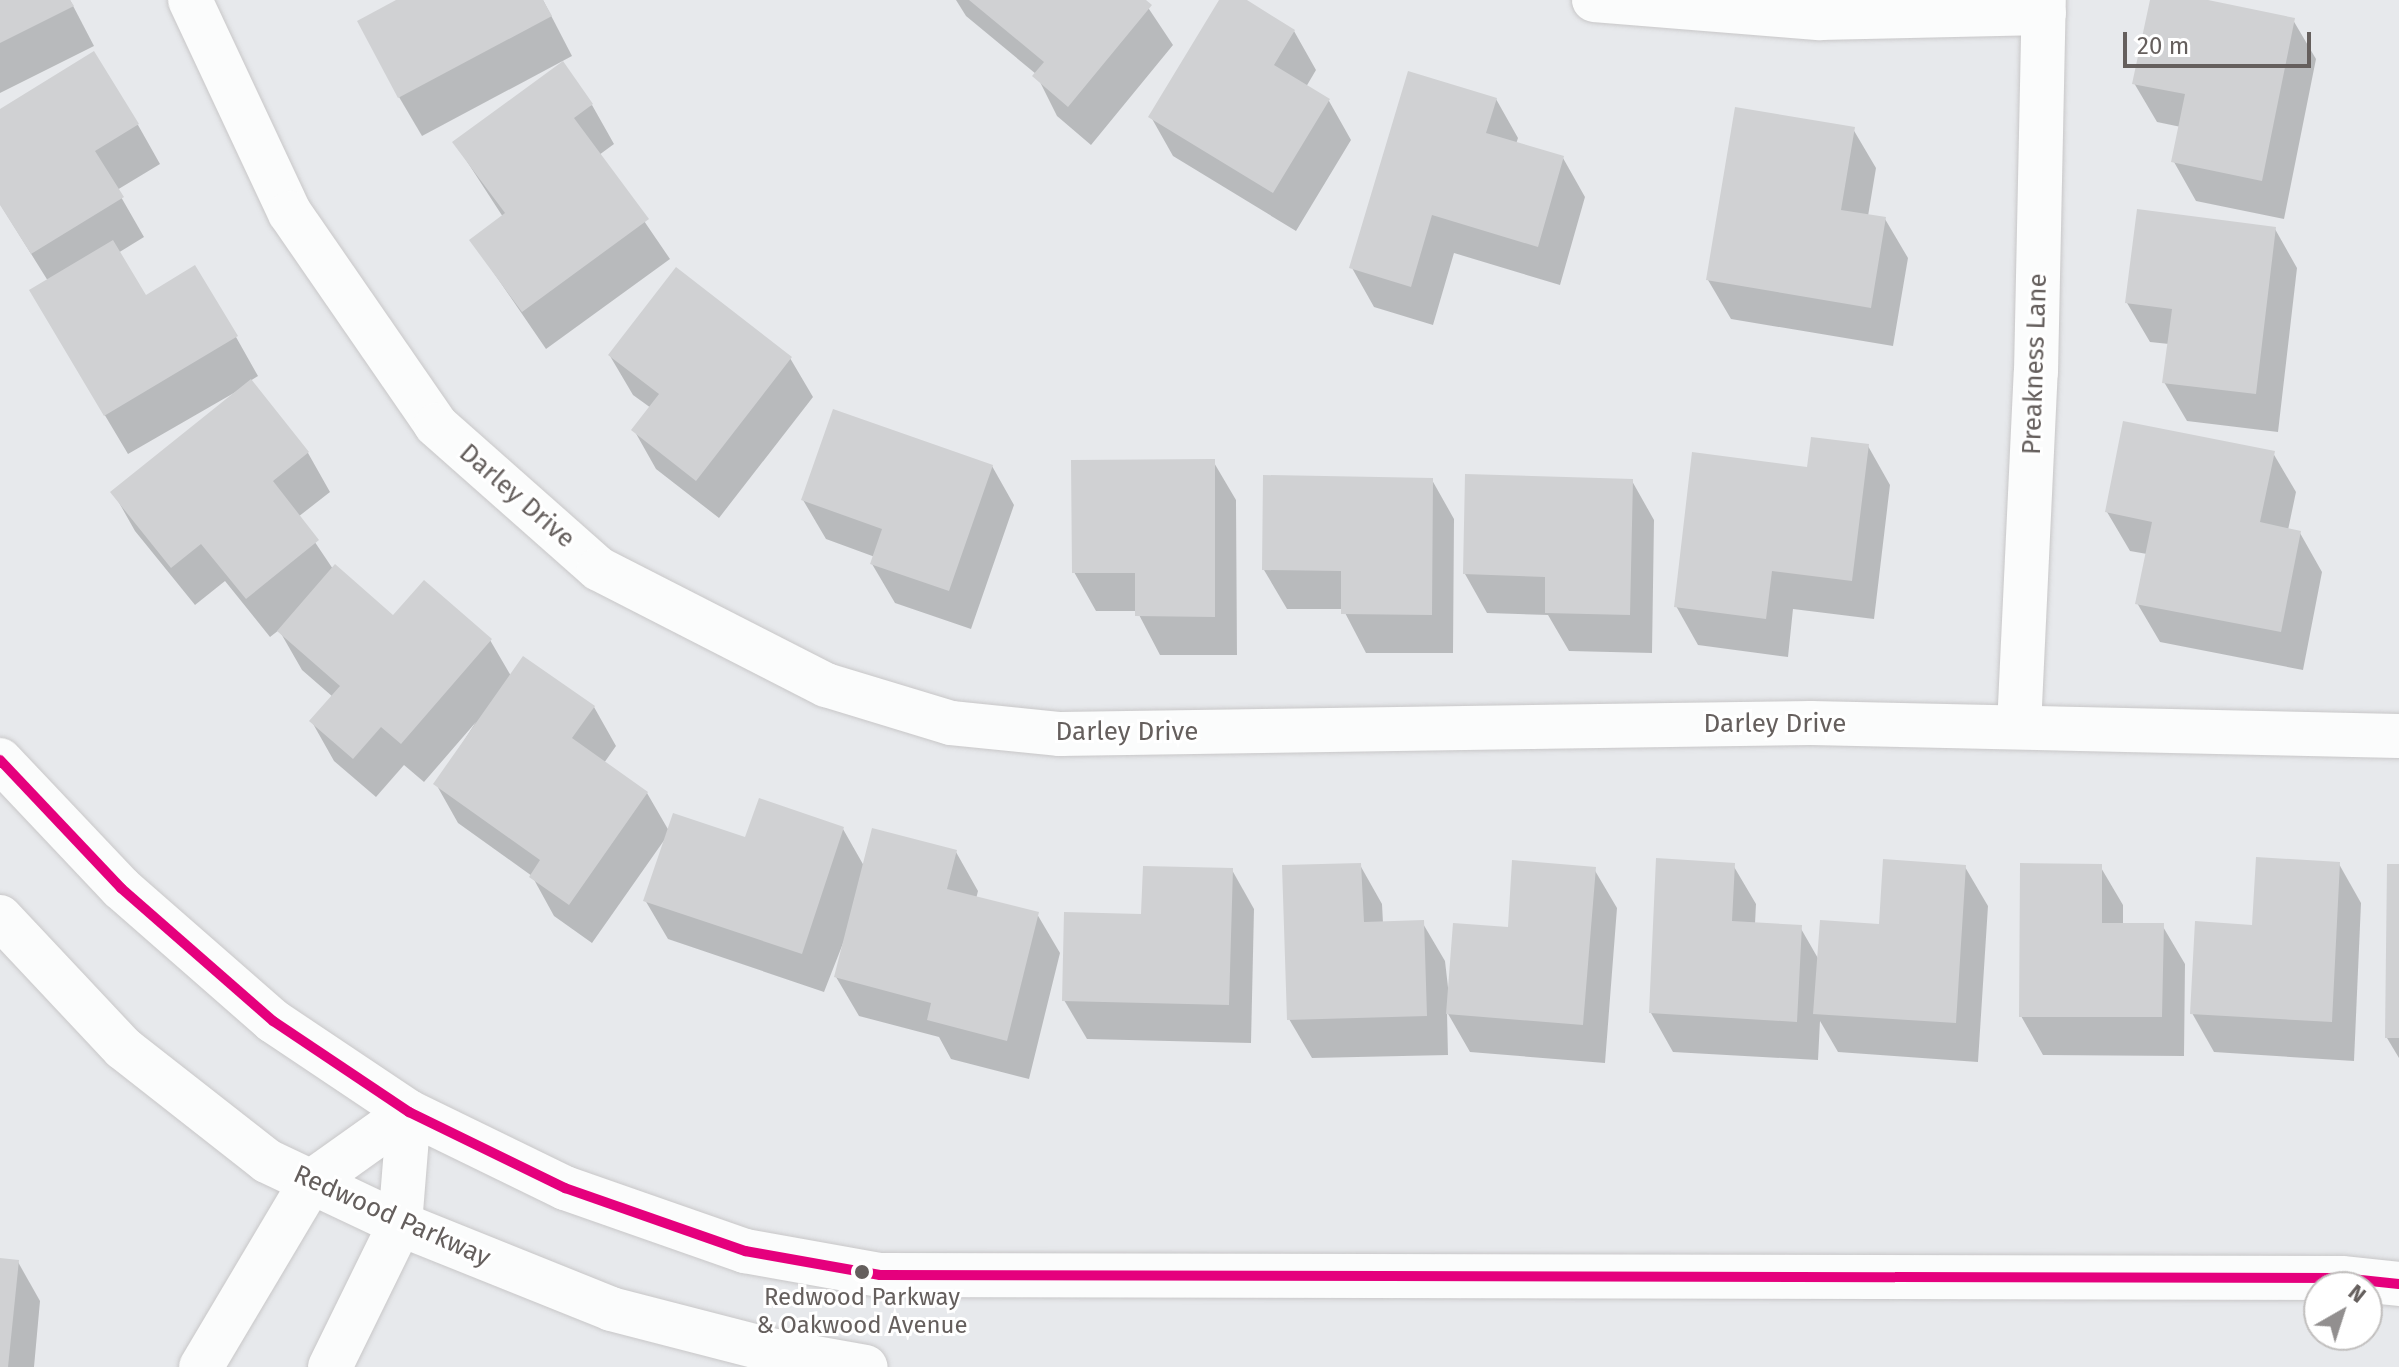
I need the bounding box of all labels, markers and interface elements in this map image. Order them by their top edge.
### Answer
scale bar [2127,16,2315,66]
text: 20 m [2137,32,2189,60]
street label: Preakness Lane [2016,273,2054,455]
street label: Darley Drive [453,437,581,555]
street label: Darley Drive [1704,708,1846,740]
street label: Darley Drive [1056,716,1198,748]
street label: Redwood Parkway [289,1159,495,1273]
marker: Redwood Parkway & Oakwood Avenue [854,1264,870,1280]
north arrow [2303,1271,2383,1351]
text: N [2343,1278,2371,1309]
place label: Redwood Parkway & Oakwood Avenue [756,1284,968,1340]

